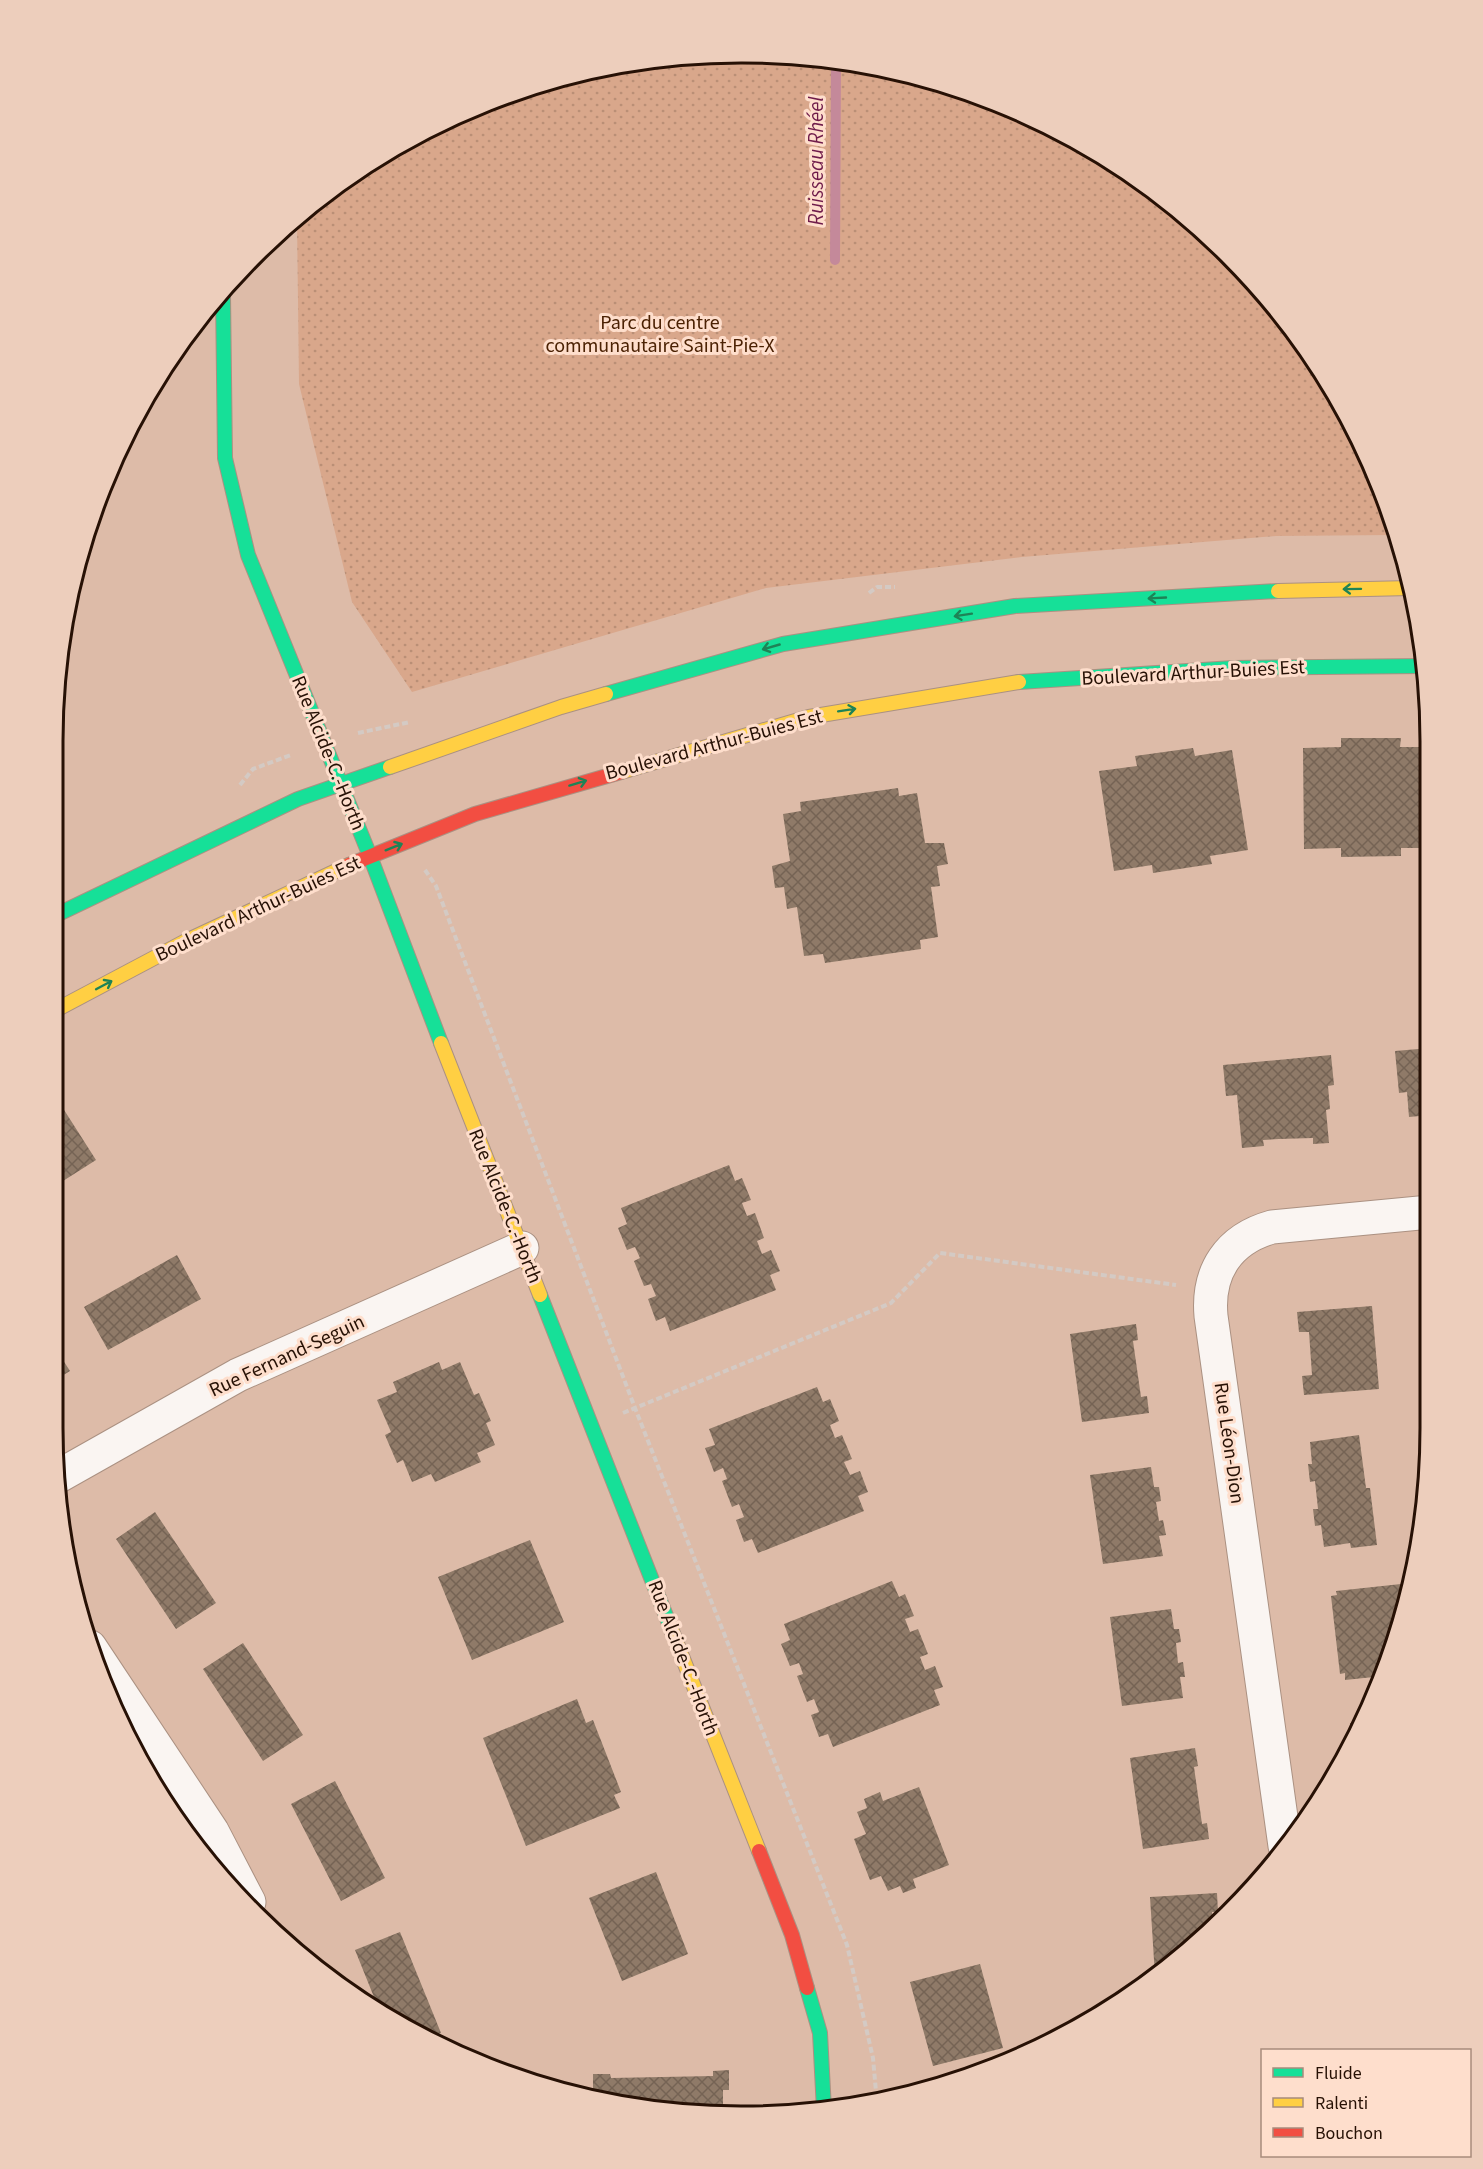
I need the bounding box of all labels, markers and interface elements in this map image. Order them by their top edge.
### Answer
water label: Ruisseau Rhéel [801,96,831,226]
park label: Parc du centre communautaire Saint-Pie-X [546,309,774,360]
one-way arrow [1343,584,1363,595]
one-way arrow [1148,592,1168,603]
one-way arrow [954,609,974,620]
one-way arrow [762,642,781,653]
street label: Boulevard Arthur-Buies Est [1081,653,1306,693]
street label: Rue Alcide-C.-Horth [284,671,372,835]
street label: Boulevard Arthur-Buies Est [602,702,826,787]
one-way arrow [837,705,856,716]
one-way arrow [568,777,587,788]
one-way arrow [384,841,402,852]
street label: Boulevard Arthur-Buies Est [151,849,365,969]
one-way arrow [95,979,112,991]
street label: Rue Alcide-C.-Horth [461,1124,549,1288]
street label: Rue Fernand-Seguin [205,1308,369,1404]
street label: Rue Léon-Dion [1207,1380,1251,1506]
street label: Rue Alcide-C.-Horth [640,1576,726,1740]
legend [1261,2049,1471,2157]
text: Fluide [1315,2061,1362,2086]
text: Ralenti [1315,2091,1368,2116]
text: Bouchon [1315,2121,1383,2146]

